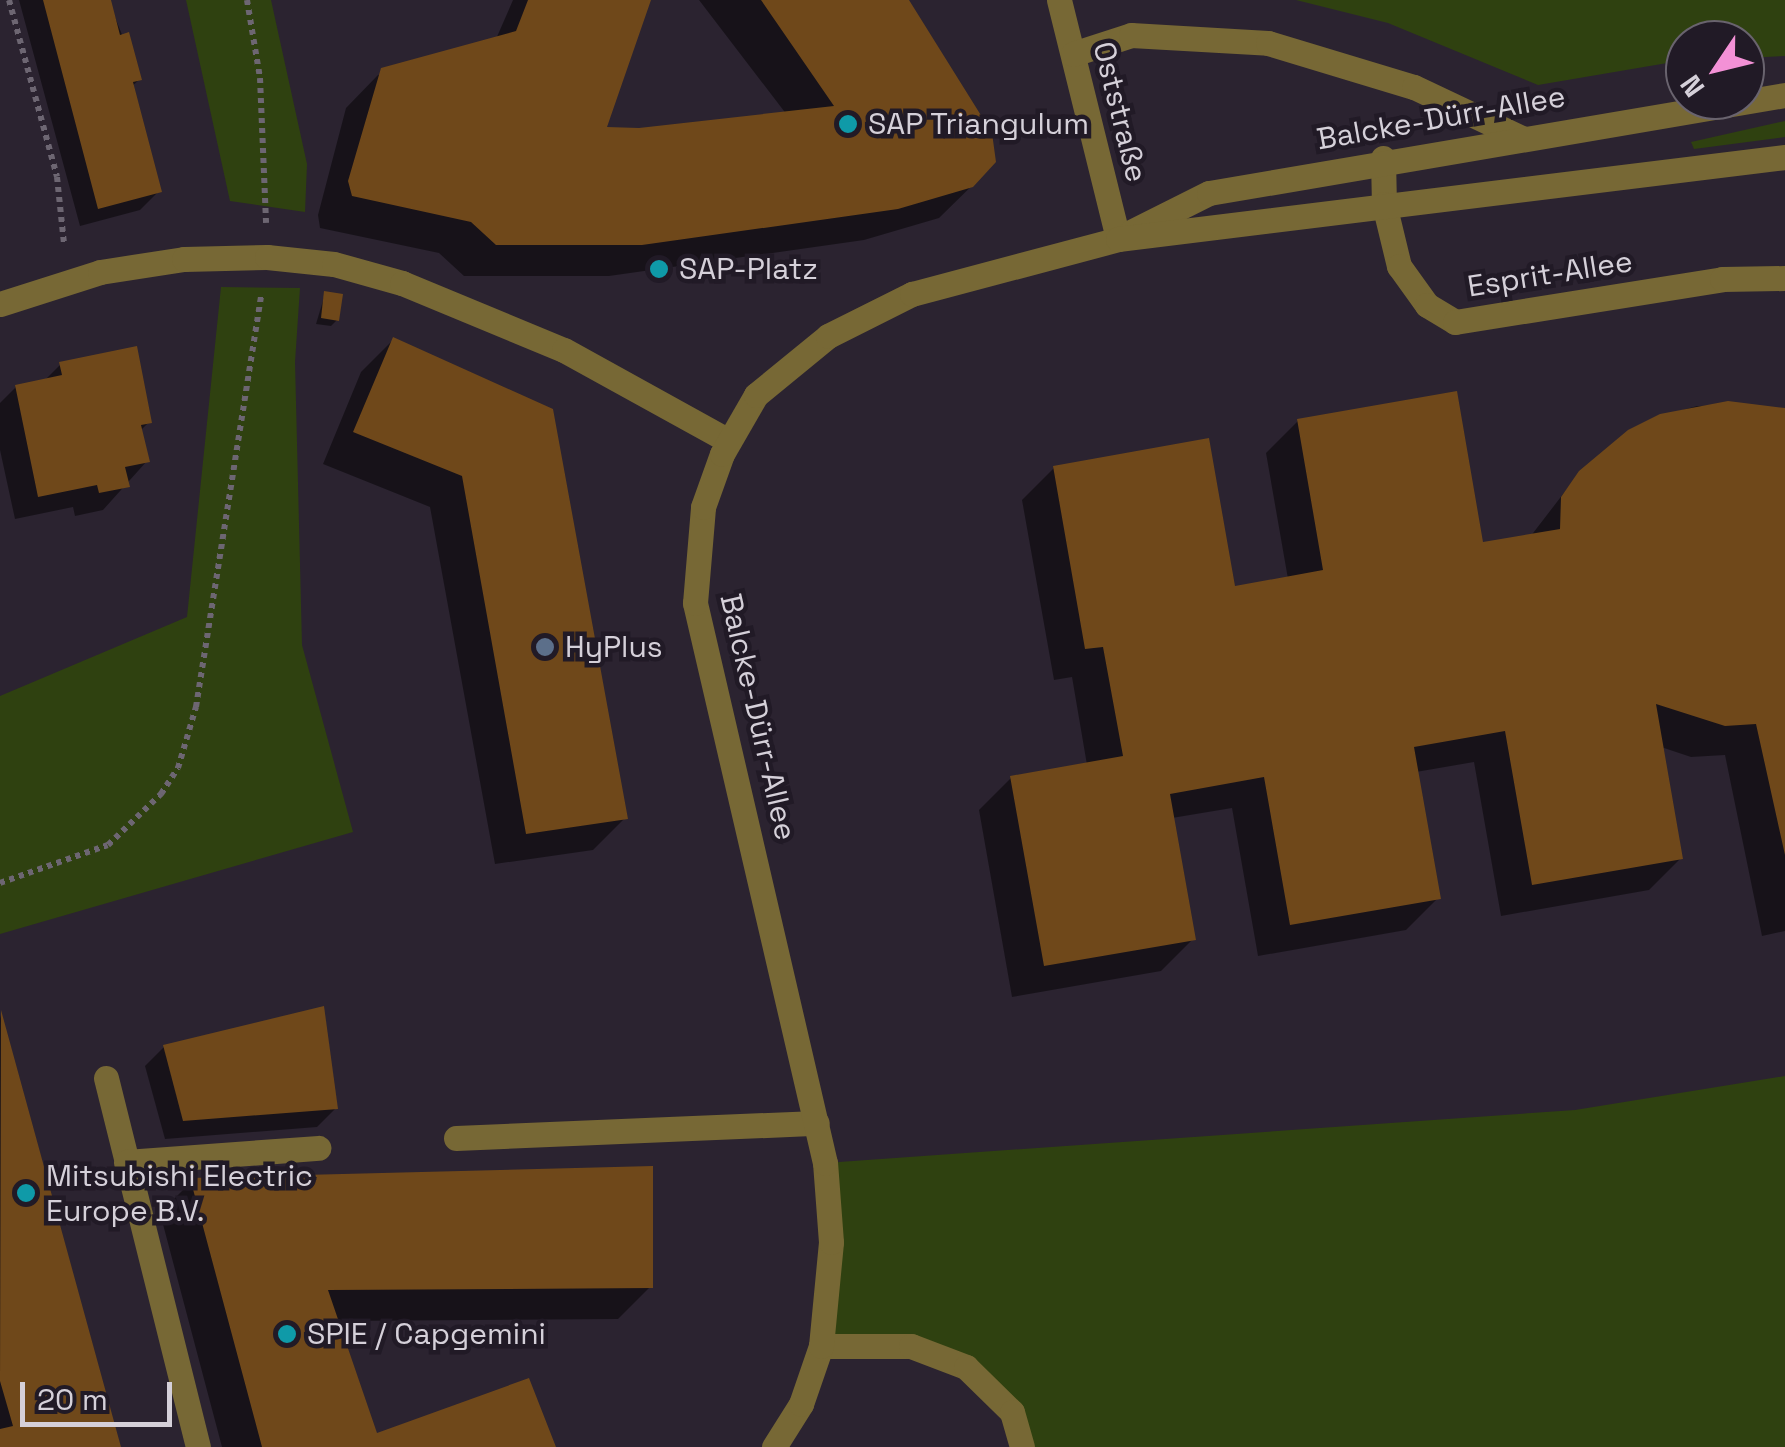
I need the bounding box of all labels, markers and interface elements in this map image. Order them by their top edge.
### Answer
north arrow [1665,20,1765,120]
street label: Oststraße [1085,38,1155,186]
text: N [1672,68,1712,104]
street label: Balcke-Dürr-Allee [1314,78,1568,158]
place label: SAP Triangulum [868,106,1090,142]
marker: SAP Triangulum [837,113,859,135]
street label: Esprit-Allee [1465,243,1635,305]
place label: SAP-Platz [679,251,818,287]
marker: SAP-Platz [648,258,670,280]
street label: Balcke-Dürr-Allee [712,590,804,844]
place label: HyPlus [565,629,663,665]
marker: HyPlus [534,636,556,658]
place label: Mitsubishi Electric Europe B.V. [46,1158,313,1228]
marker: Mitsubishi Electric Europe B.V. [15,1182,37,1204]
place label: SPIE / Capgemini [307,1316,546,1352]
marker: SPIE / Capgemini [276,1323,298,1345]
scale bar [25,1362,178,1424]
text: 20 m [37,1380,108,1419]

